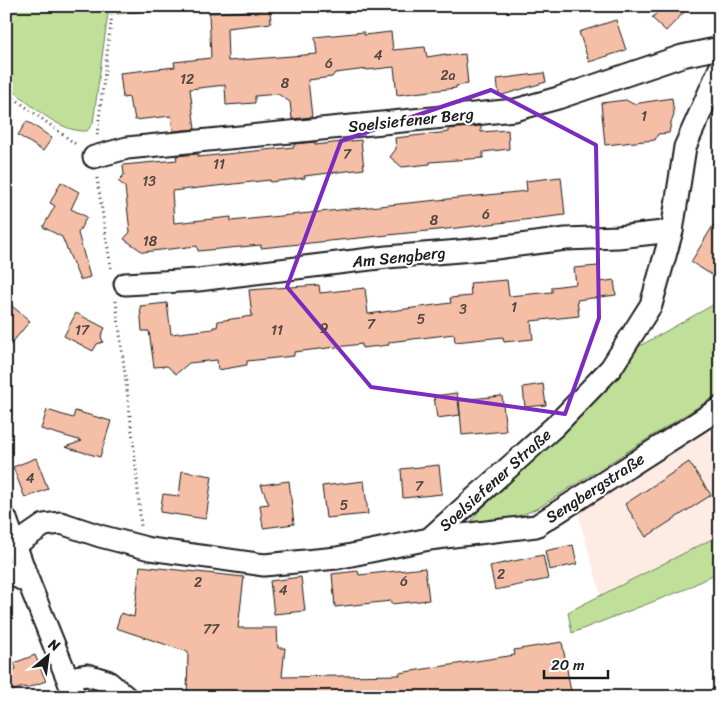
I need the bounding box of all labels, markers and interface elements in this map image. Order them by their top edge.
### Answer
house number: 4 [374,43,383,68]
house number: 6 [325,51,333,76]
house number: 2a [440,63,456,88]
house number: 12 [180,67,194,92]
house number: 8 [281,71,290,96]
street label: Soelsiefener Berg [347,99,475,141]
house number: 1 [641,104,647,129]
house number: 7 [343,142,352,167]
house number: 11 [213,152,225,177]
house number: 13 [142,169,156,194]
house number: 6 [482,202,490,227]
house number: 8 [430,208,439,233]
house number: 18 [143,229,158,254]
street label: Am Sengberg [350,238,447,276]
house number: 1 [511,295,517,320]
house number: 3 [459,297,467,322]
house number: 5 [417,307,426,332]
house number: 7 [367,312,376,337]
house number: 9 [320,316,329,341]
house number: 17 [75,318,90,343]
house number: 11 [271,318,283,343]
street label: Soelsiefener Straße [432,421,558,539]
street label: Sengbergstraße [539,445,651,531]
house number: 4 [26,466,35,491]
house number: 7 [415,474,424,499]
house number: 5 [340,493,349,518]
house number: 2 [497,562,505,587]
house number: 6 [400,569,408,594]
house number: 2 [194,570,202,595]
house number: 4 [279,578,288,603]
house number: 77 [203,617,220,642]
north arrow [22,630,72,680]
text: N [43,631,65,658]
scale bar [544,648,607,680]
text: 20 m [551,652,585,678]

